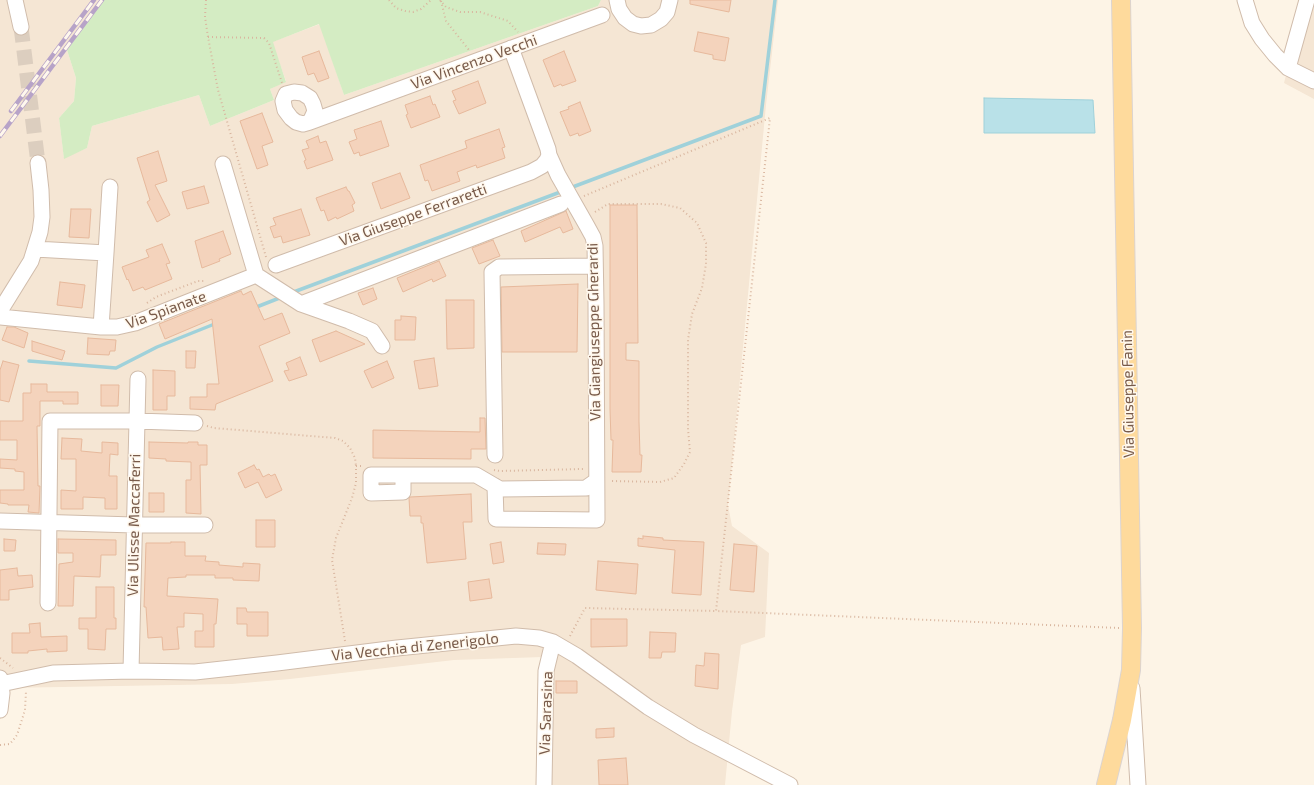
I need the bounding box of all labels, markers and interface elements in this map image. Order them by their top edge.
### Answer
street label: Via Vincenzo Vecchi [408,31,540,93]
street label: Via Giuseppe Ferraretti [337,180,489,250]
street label: Via Giangiuseppe Gherardi [583,243,605,421]
street label: Via Spianate [123,287,209,333]
street label: Via Giuseppe Fanin [1118,330,1138,458]
street label: Via Ulisse Maccaferri [124,453,144,597]
street label: Via Vecchia di Zenerigolo [330,629,500,665]
street label: Via Sarasina [536,671,556,755]

